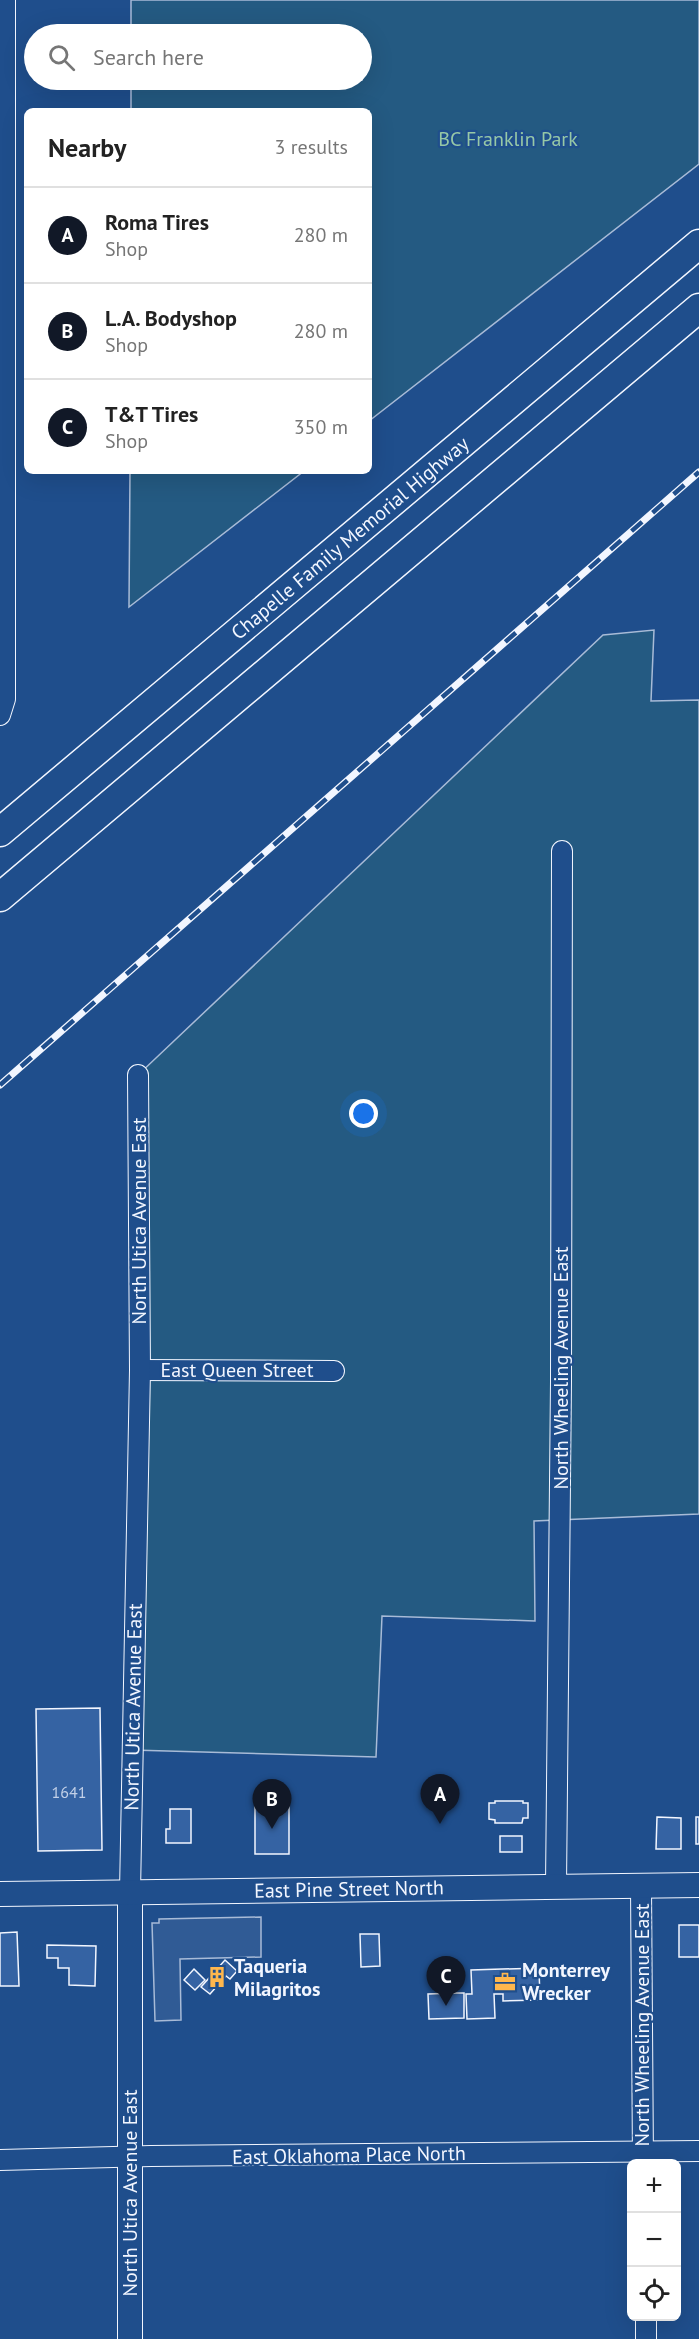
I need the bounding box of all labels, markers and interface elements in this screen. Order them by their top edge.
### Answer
search box [24,24,372,90]
icon: search [45,41,78,74]
text: Search here [93,43,204,71]
park label: BC Franklin Park [438,126,578,152]
text: Nearby [48,131,126,164]
text: 3 results [275,134,348,160]
text: Roma Tires [105,208,209,236]
text: A [61,222,74,248]
text: 280 m [294,222,348,248]
text: Shop [105,236,148,262]
text: L.A. Bodyshop [105,304,237,332]
text: B [62,318,73,344]
text: 280 m [294,318,348,344]
text: Shop [105,332,148,358]
text: T&T Tires [105,400,198,428]
text: C [62,414,73,440]
text: 350 m [294,414,348,440]
text: Shop [105,428,148,454]
street label: Chapelle Family Memorial Highway [226,430,475,645]
your location [349,1099,378,1128]
street label: North Utica Avenue East [126,1117,152,1325]
street label: North Wheeling Avenue East [548,1246,574,1490]
street label: East Queen Street [160,1357,314,1383]
street label: North Utica Avenue East [118,1603,148,1811]
pin: A [420,1774,460,1824]
pin: B [252,1780,292,1829]
house number: 1641 [52,1782,86,1802]
street label: East Pine Street North [254,1874,444,1904]
street label: North Wheeling Avenue East [629,1903,655,2147]
place label: Taqueria Milagritos [234,1953,320,2002]
pin: C [426,1956,466,2006]
place label: Monterrey Wrecker [522,1957,611,2006]
building icon: Taqueria Milagritos [205,1965,229,1989]
office icon: Monterrey Wrecker [493,1970,517,1994]
street label: North Utica Avenue East [117,2089,143,2297]
street label: East Oklahoma Place North [232,2140,466,2170]
map controls [627,2159,681,2321]
button: + [627,2159,681,2213]
button: − [627,2213,681,2267]
button: locate [627,2267,681,2321]

